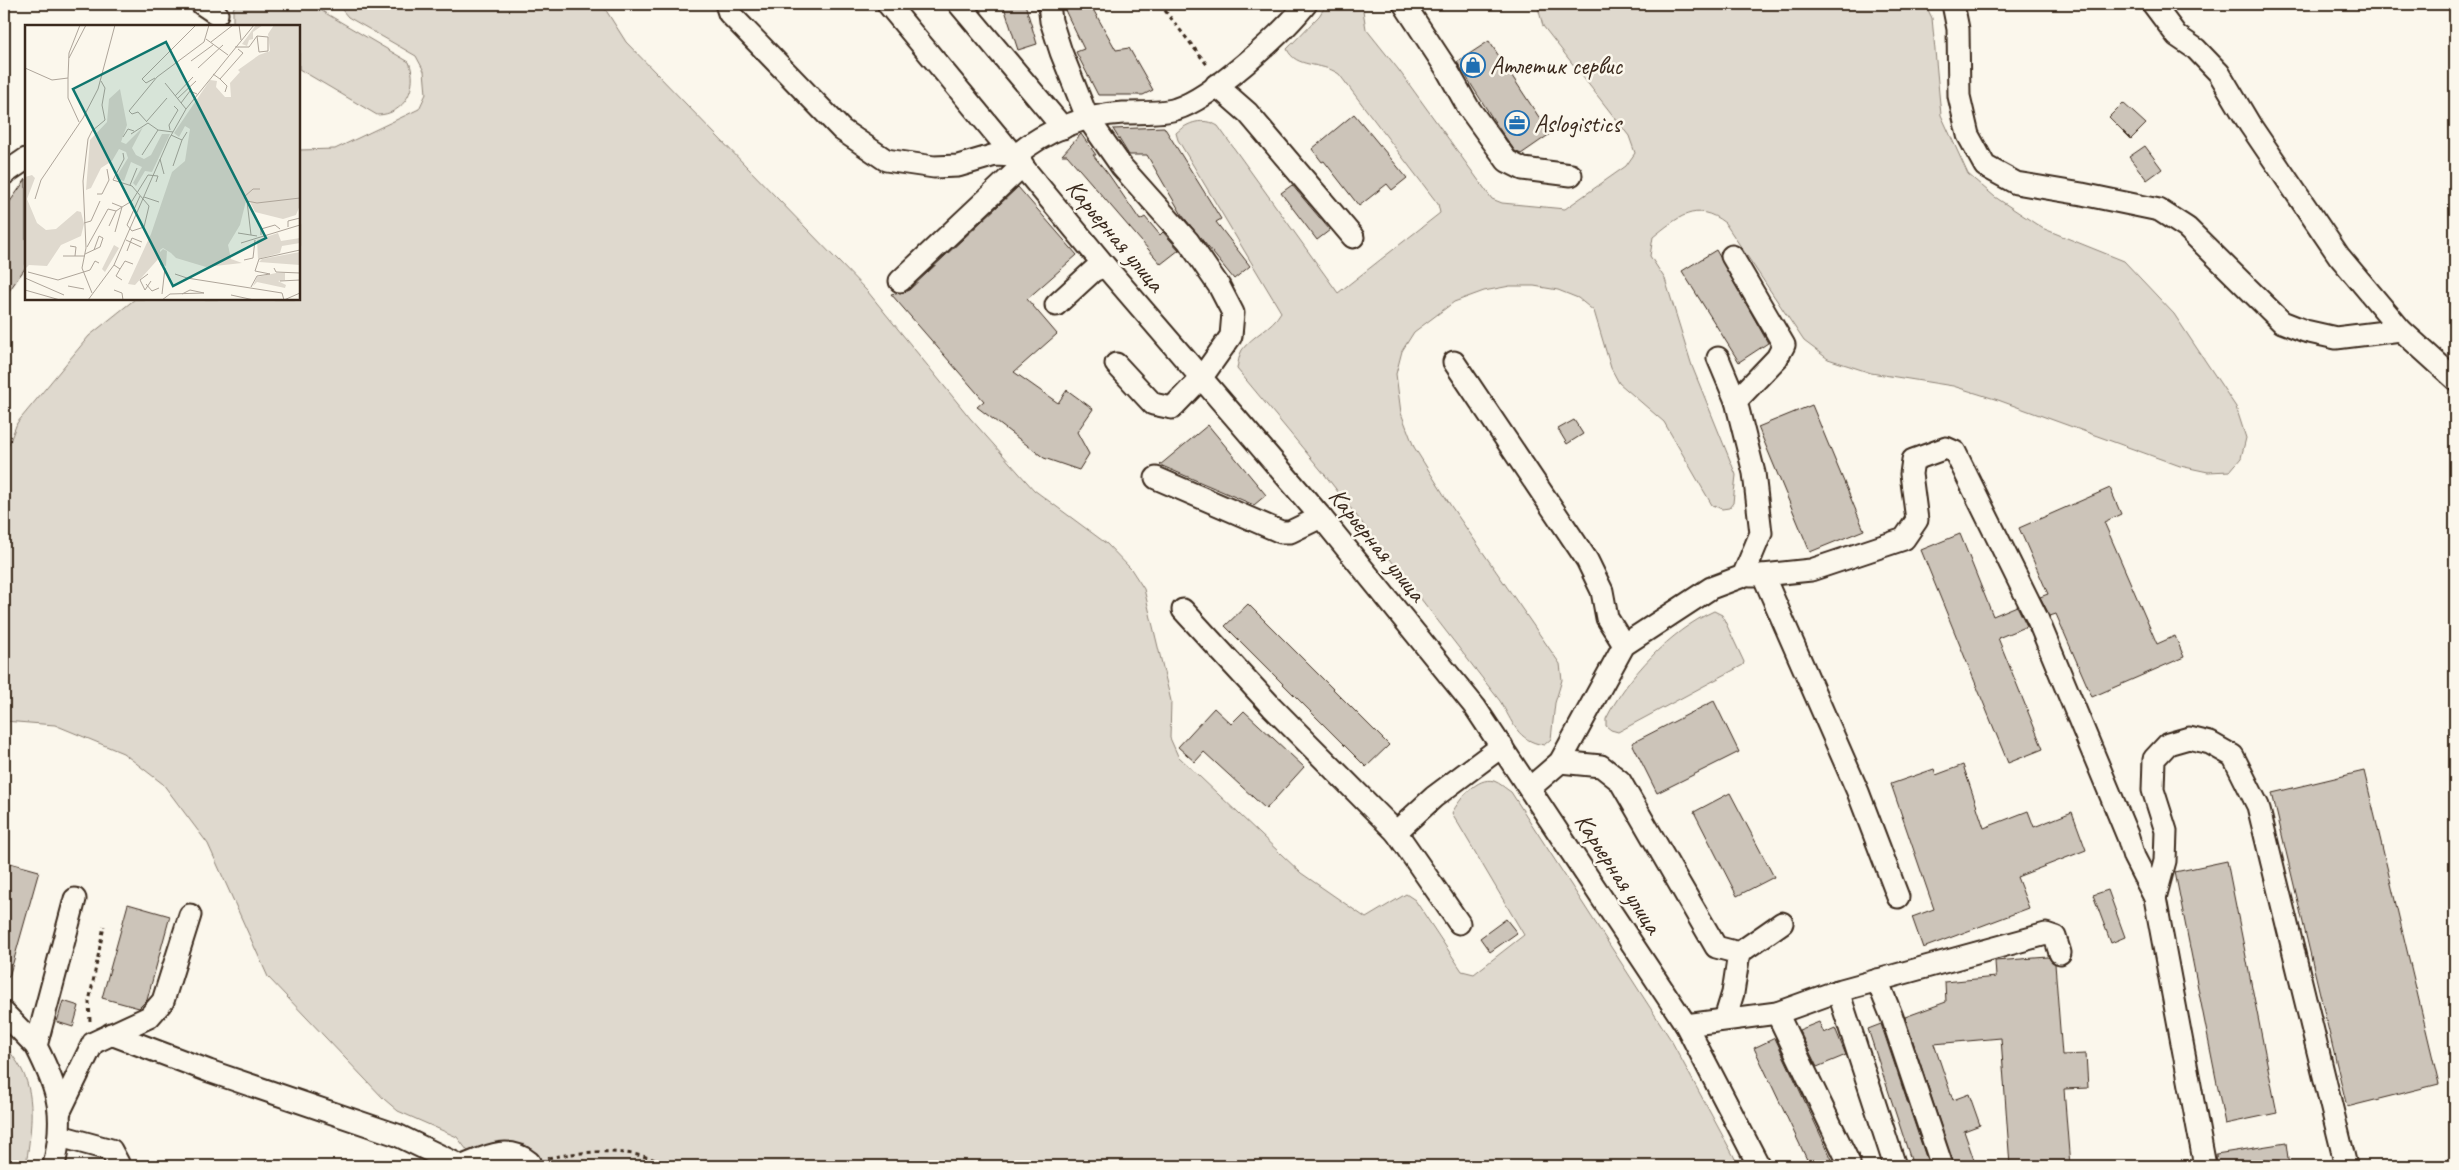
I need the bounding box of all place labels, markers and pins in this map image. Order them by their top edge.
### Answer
place label: Атлетик сервис [1490,50,1623,82]
shop icon: Атлетик сервис [1460,52,1486,78]
place label: Aslogistics [1534,108,1623,140]
office icon: Aslogistics [1504,110,1530,136]

